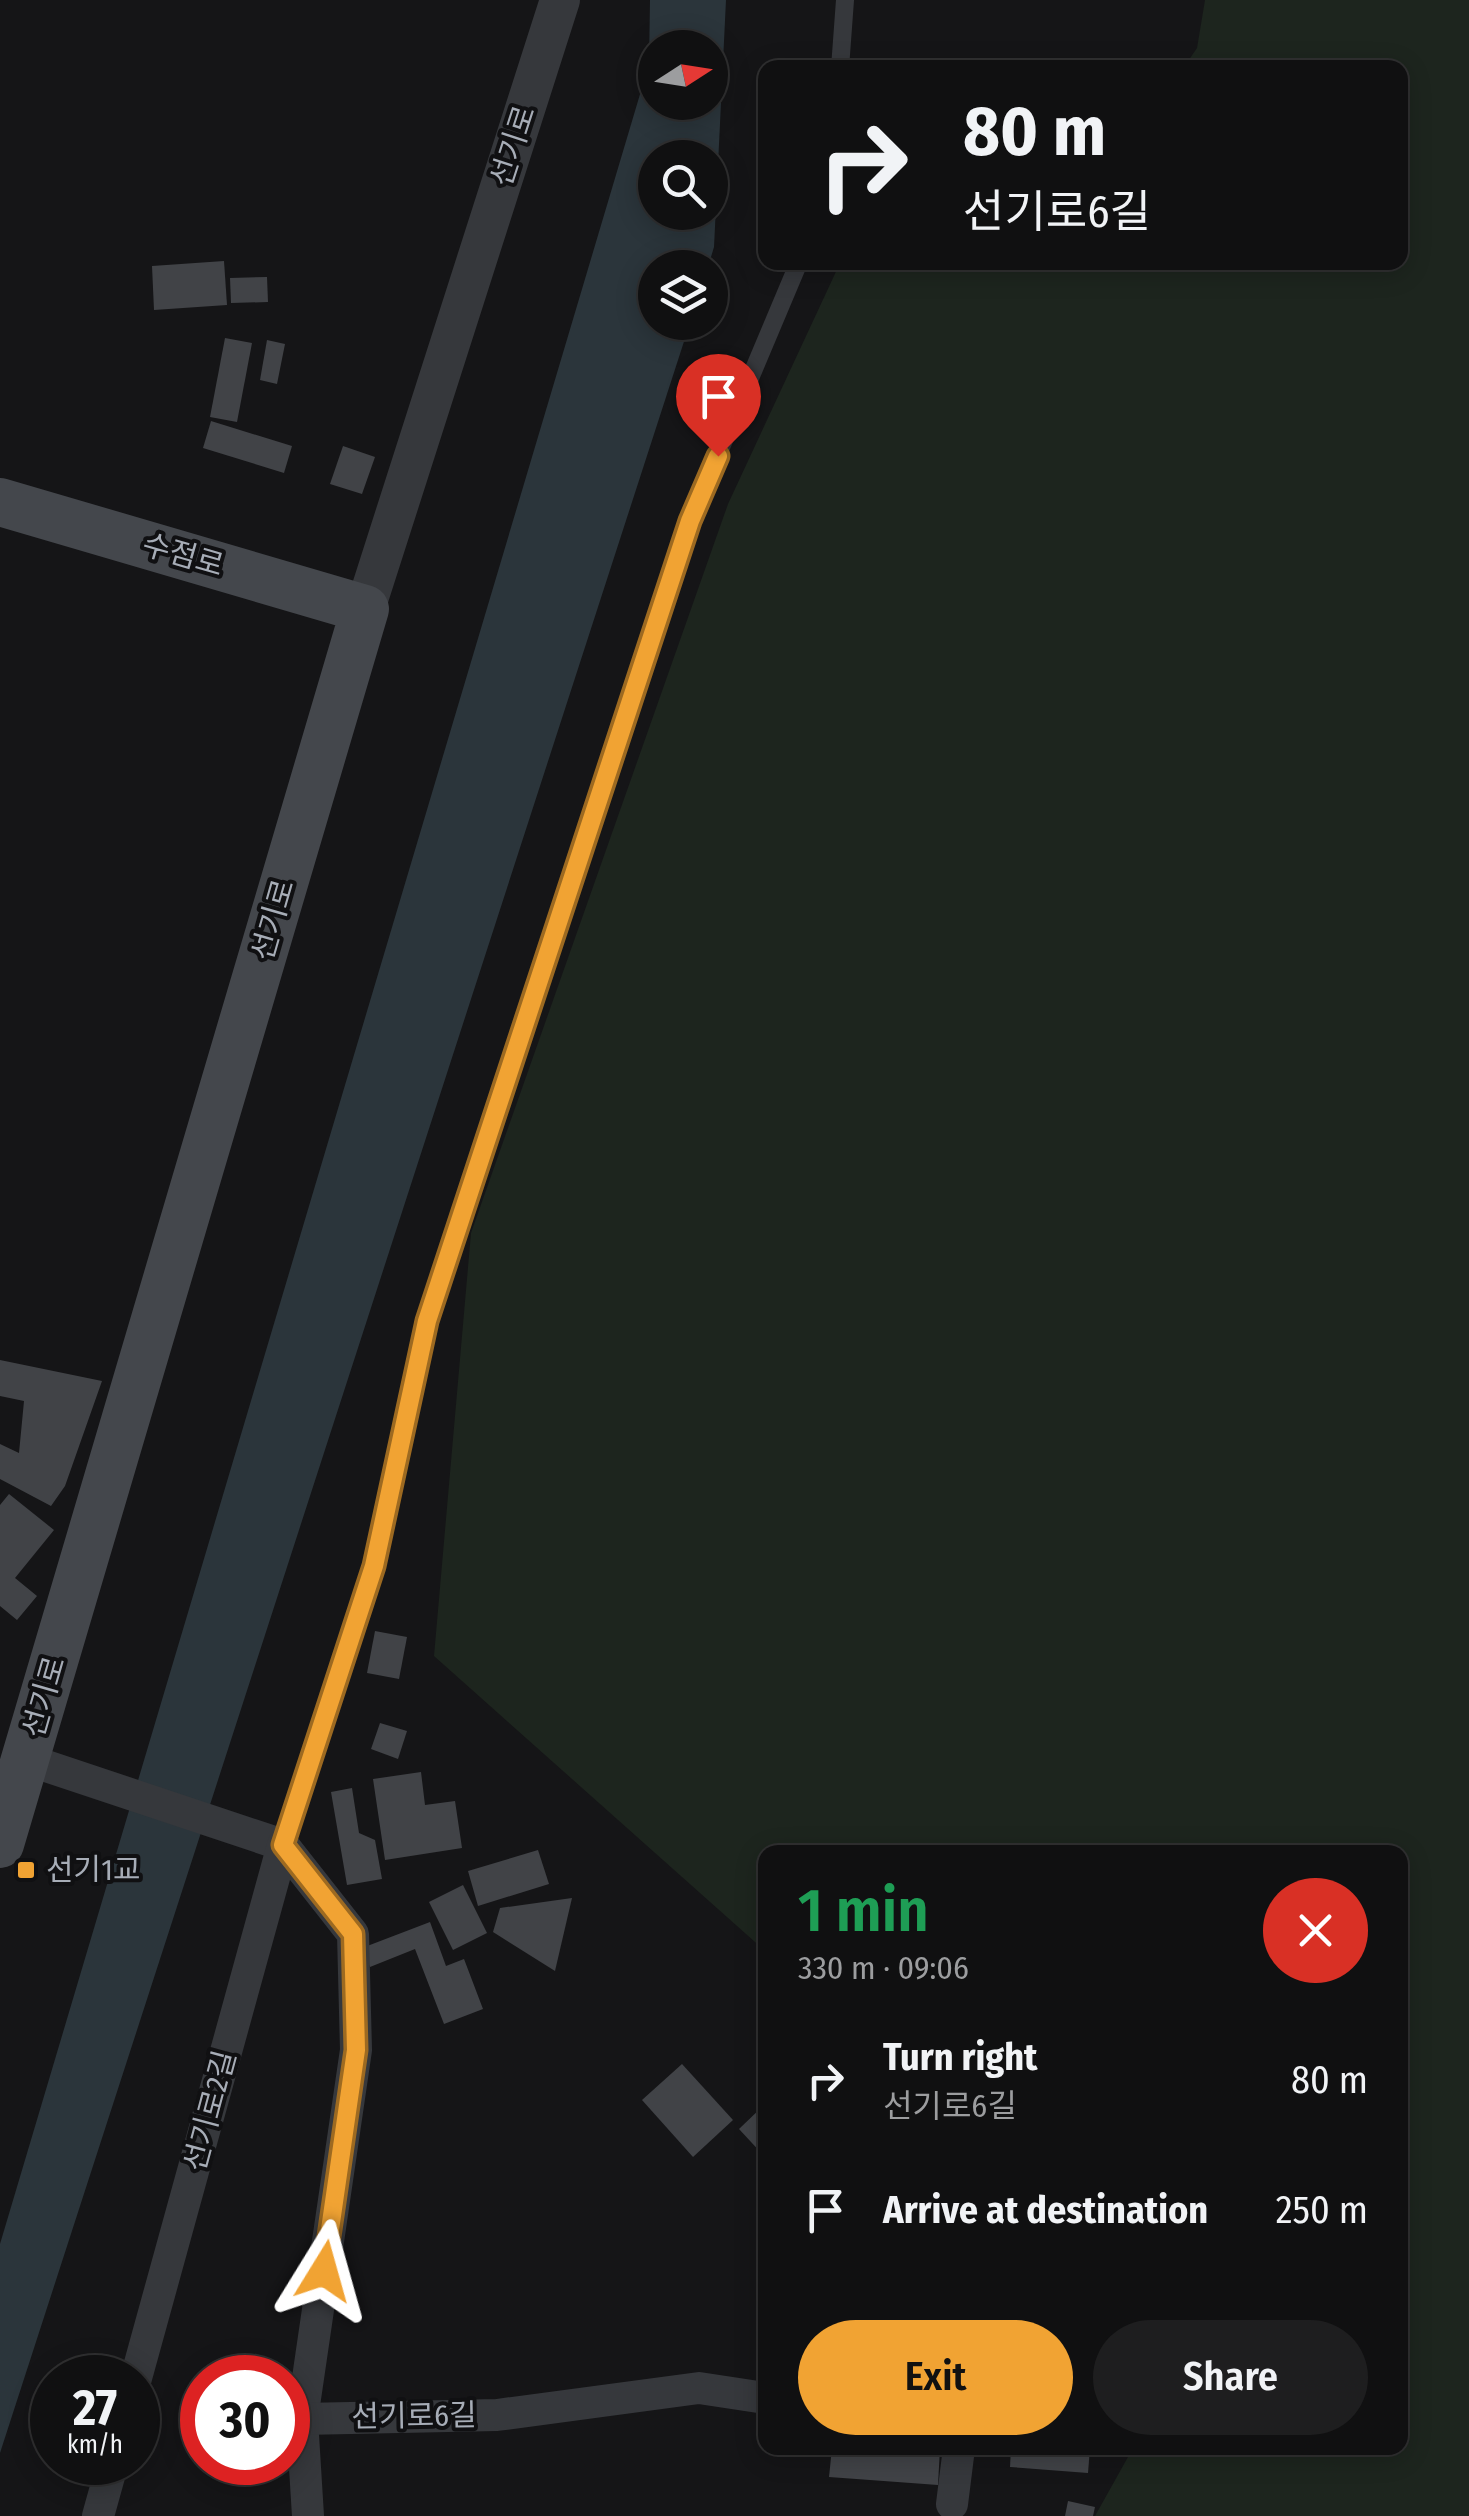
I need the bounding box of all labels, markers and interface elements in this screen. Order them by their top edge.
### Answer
north arrow [638,30,728,120]
map controls [638,30,728,340]
text: 80 m [963,90,1106,174]
icon: right [798,100,928,230]
street label: 선기로 [483,101,543,191]
button: search [638,140,728,230]
text: 선기로6길 [963,185,1151,239]
button: layers [638,250,728,340]
pin [676,354,761,457]
icon: arrive [691,369,746,424]
street label: 수점로 [138,526,228,584]
street label: 선기로 [244,875,302,965]
street label: 선기로 [15,1652,73,1742]
place label: 선기1교 [46,1852,141,1888]
marker: 선기1교 [15,1859,37,1881]
text: 1 min [798,1875,929,1947]
button: close [1263,1878,1368,1983]
text: 330 m · 09:06 [798,1949,969,1987]
text: Turn right [883,2034,1037,2080]
street label: 선기로2길 [177,2047,243,2175]
icon: right [798,2053,853,2108]
text: 80 m [1291,2057,1368,2103]
text: 선기로6길 [883,2087,1017,2125]
icon: arrive [798,2183,853,2238]
text: Arrive at destination [883,2187,1208,2233]
text: 250 m [1276,2187,1368,2233]
position arrow [272,2219,376,2323]
button: Exit [798,2320,1073,2435]
button: Share [1093,2320,1368,2435]
speed limit sign: 30 [180,2355,310,2485]
text: 27 [73,2378,117,2438]
street label: 선기로6길 [351,2397,477,2435]
text: km/h [67,2430,123,2460]

